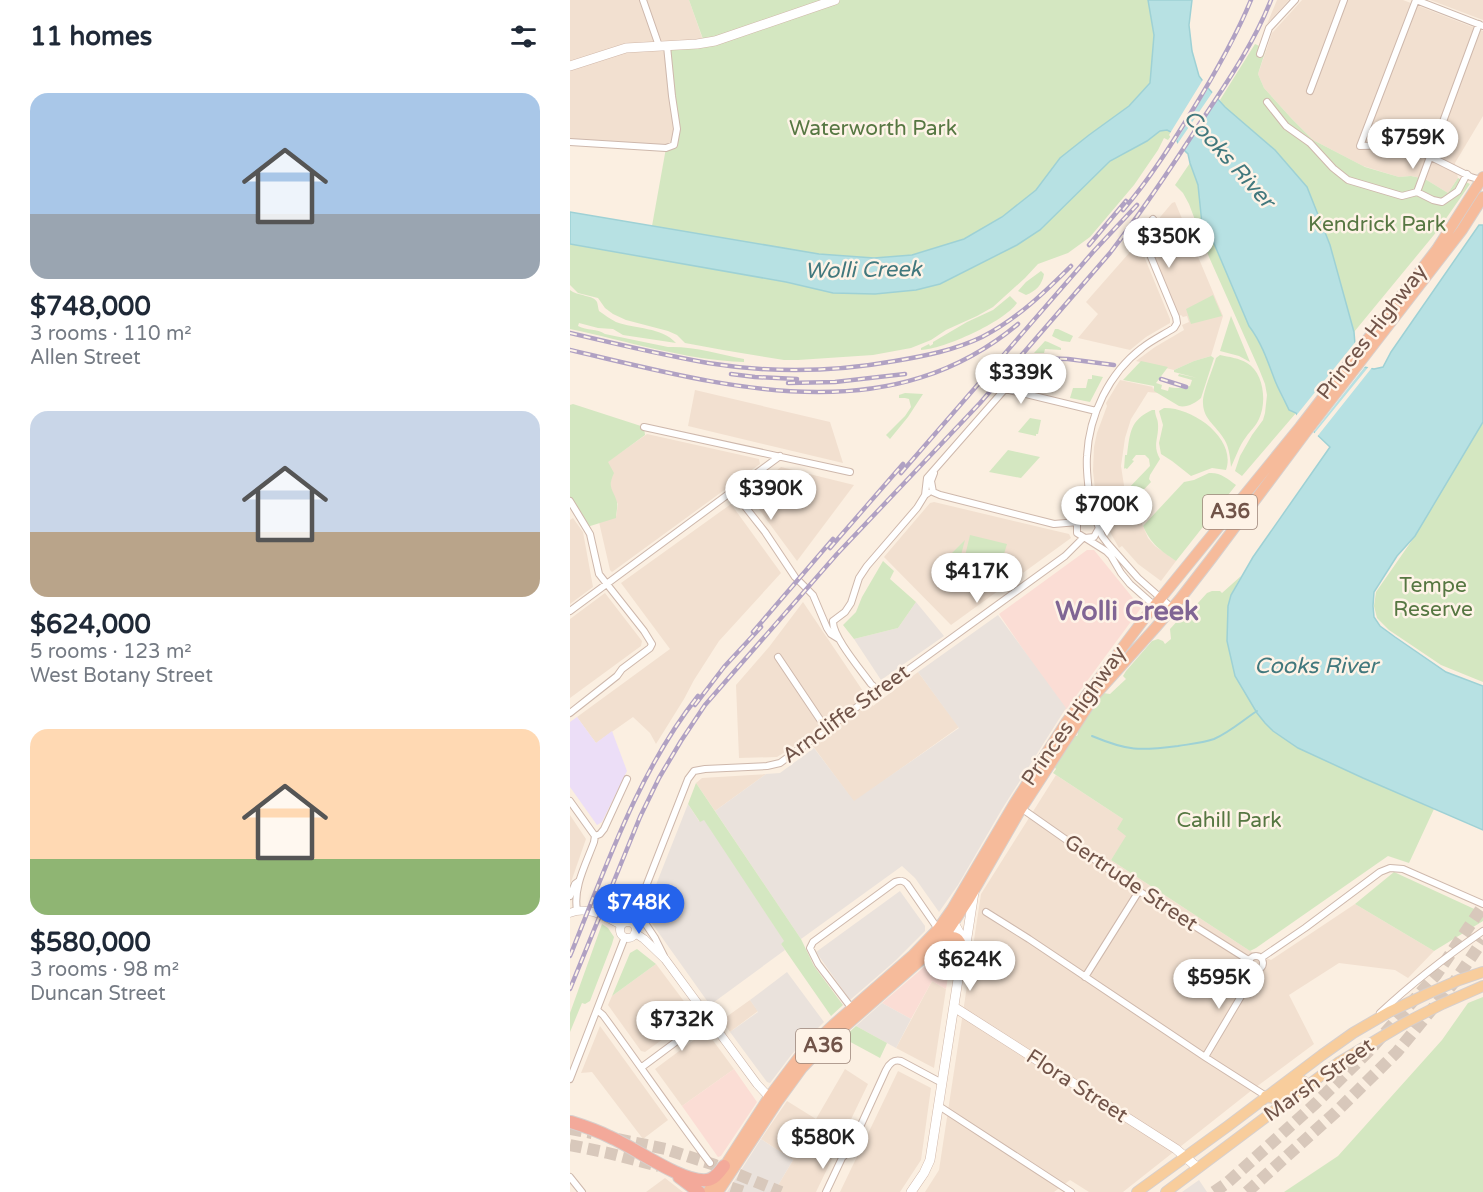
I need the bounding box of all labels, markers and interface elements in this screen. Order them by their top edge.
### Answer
icon: filters [507,20,540,53]
text: 11 homes [30,21,152,52]
water label: Cooks River [1178,104,1282,215]
park label: Waterworth Park [789,116,957,141]
pin: $759K [1371,119,1455,170]
text: $759K [1381,126,1445,150]
icon: home [231,132,339,240]
park label: Kendrick Park [1308,212,1446,237]
pin: $350K [1127,218,1211,269]
text: $350K [1137,225,1201,249]
water label: Wolli Creek [804,256,924,284]
street label: Princes Highway [1311,259,1433,405]
text: $748,000 [30,291,151,322]
text: 3 rooms · 110 m² [30,322,192,346]
text: Allen Street [30,346,141,370]
pin: $339K [979,354,1063,405]
text: $339K [989,361,1053,385]
icon: home [231,450,339,558]
pin: $390K [729,470,813,521]
text: $390K [739,477,803,501]
pin: $700K [1065,486,1149,537]
text: $700K [1075,493,1139,517]
road number: A36 [1203,495,1257,529]
pin: $417K [935,553,1019,604]
text: $417K [945,560,1009,584]
park label: Tempe Reserve [1393,573,1473,622]
district label: Wolli Creek [1055,595,1199,628]
text: $624,000 [30,609,151,640]
text: 5 rooms · 123 m² [30,640,192,664]
street label: Princes Highway [1017,641,1131,791]
water label: Cooks River [1254,653,1380,679]
street label: Arncliffe Street [778,659,914,769]
text: West Botany Street [30,664,213,688]
icon: home [231,768,339,876]
park label: Cahill Park [1176,808,1282,833]
street label: Gertrude Street [1060,829,1202,937]
pin: $748K [597,884,681,935]
text: $748K [607,891,671,915]
text: $580,000 [30,927,151,958]
pin: $624K [928,941,1012,992]
text: $624K [938,948,1002,972]
text: 3 rooms · 98 m² [30,958,179,982]
pin: $595K [1177,959,1261,1010]
text: $595K [1187,966,1251,990]
text: Duncan Street [30,982,166,1006]
pin: $732K [640,1001,724,1052]
text: $732K [650,1008,714,1032]
road number: A36 [796,1029,850,1063]
street label: Marsh Street [1259,1033,1379,1127]
street label: Flora Street [1022,1044,1132,1128]
pin: $580K [781,1119,865,1170]
text: $580K [791,1126,855,1150]

